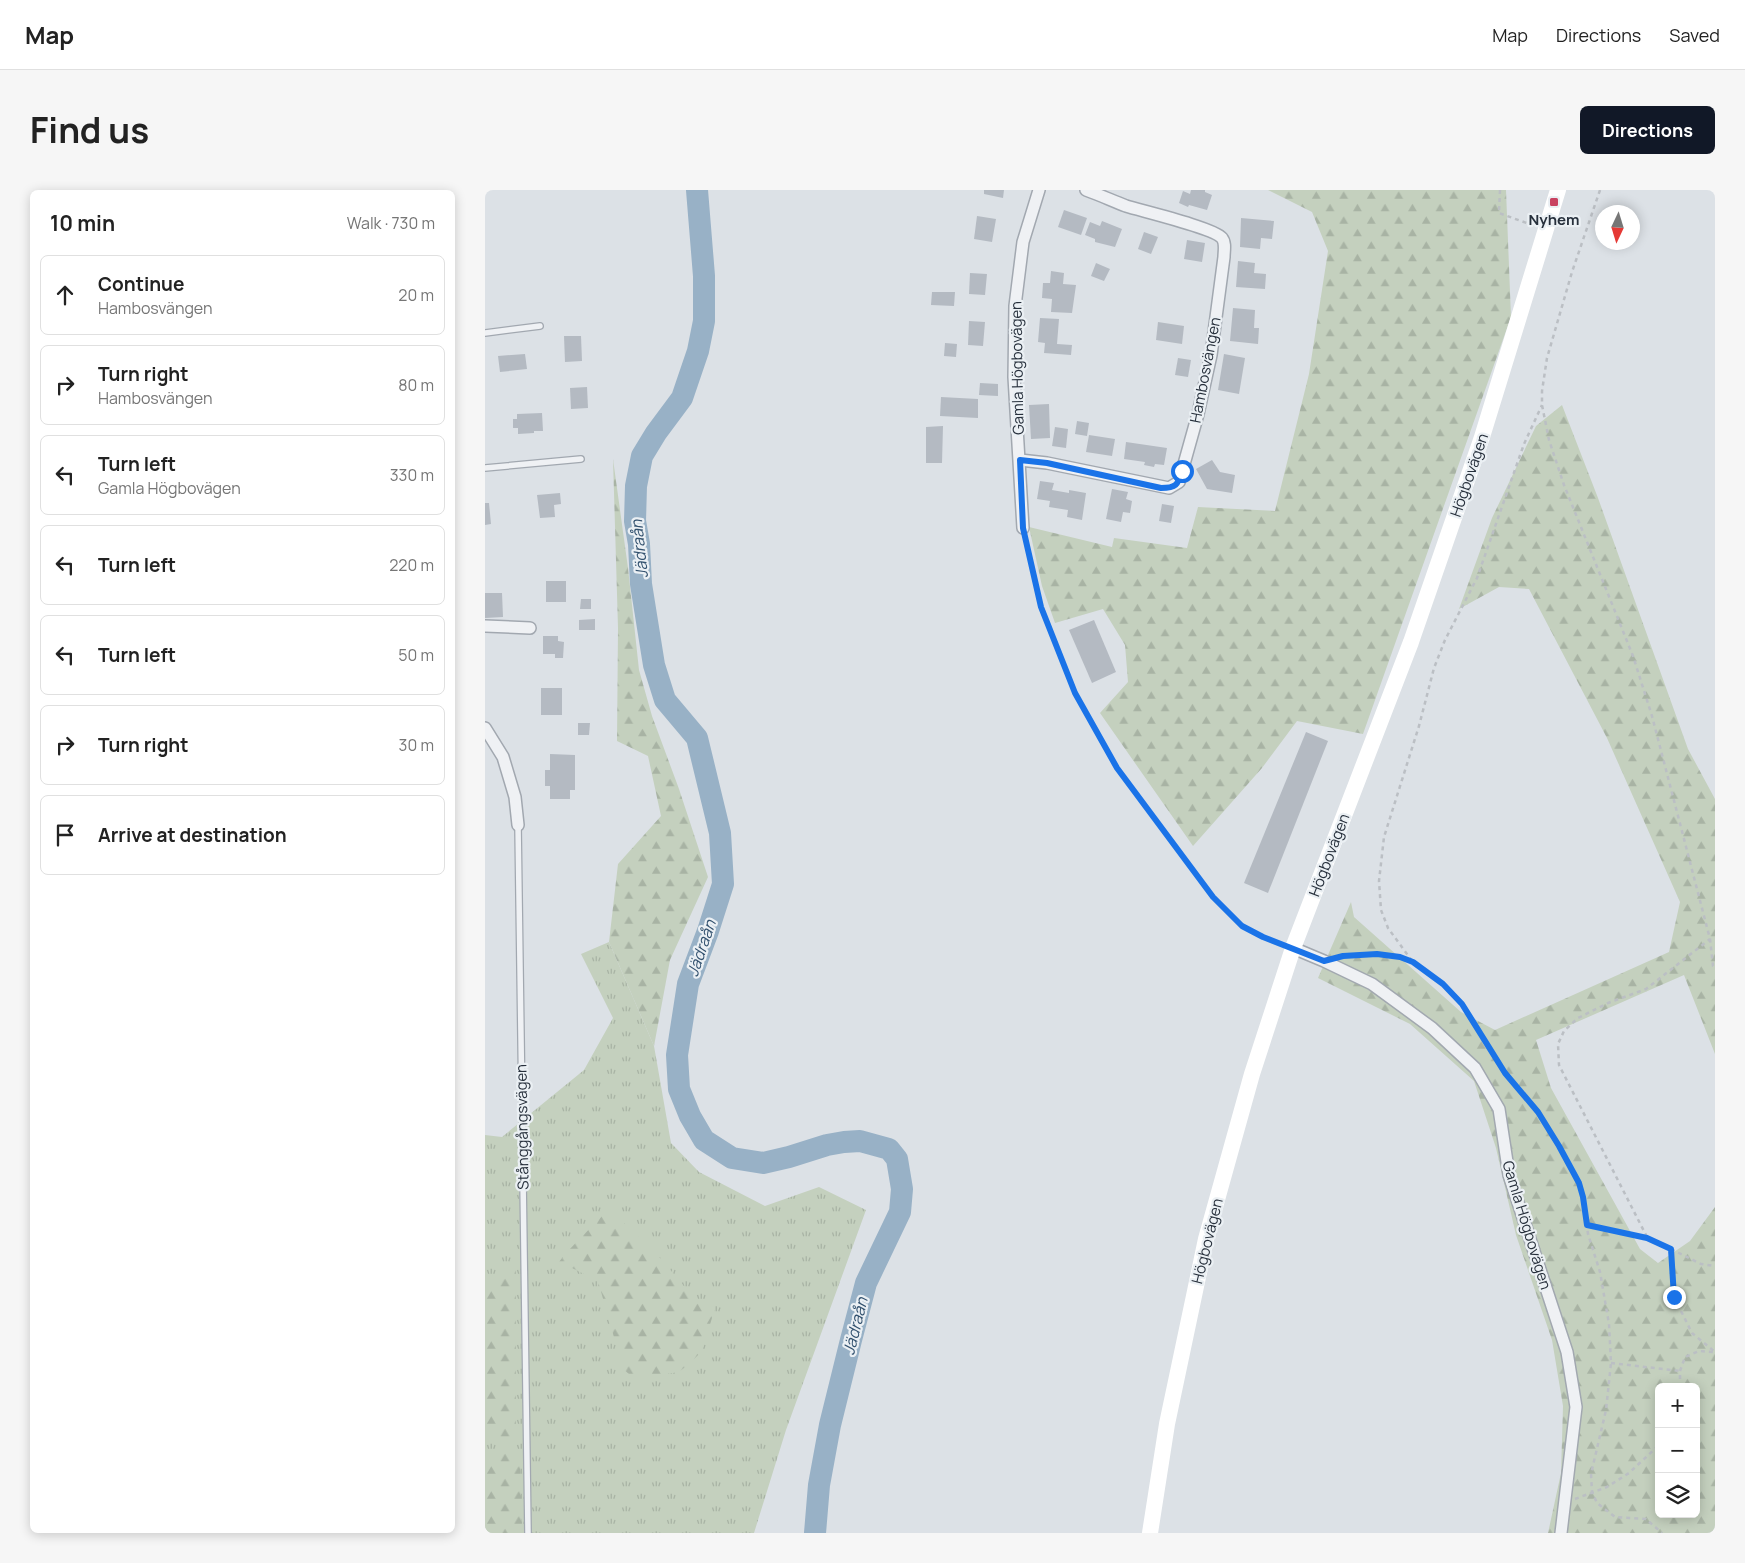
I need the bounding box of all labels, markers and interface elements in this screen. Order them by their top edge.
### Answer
text: Map [25,18,74,51]
text: Map [1492,23,1528,47]
text: Directions [1556,23,1641,47]
text: Saved [1669,23,1720,47]
text: Find us [30,106,149,154]
button: Directions [1580,106,1715,154]
marker: Nyhem [1548,196,1560,208]
north arrow [1595,205,1640,250]
text: 10 min [50,209,115,237]
place label: Nyhem [1529,209,1579,230]
text: Walk · 730 m [347,212,435,234]
text: Continue [98,271,184,297]
icon: ahead [51,281,79,309]
text: 20 m [398,284,434,306]
text: Hambosvängen [98,297,212,319]
street label: Gamla Högbovägen [1005,301,1029,435]
street label: Hambosvängen [1184,315,1226,425]
text: Turn right [98,361,188,387]
icon: right [51,371,79,399]
text: 80 m [398,374,434,396]
text: Hambosvängen [98,387,212,409]
street label: Högbovägen [1445,430,1493,520]
text: Turn left [98,451,176,477]
route start [1171,460,1194,483]
icon: left [51,461,79,489]
text: 330 m [390,464,434,486]
text: Gamla Högbovägen [98,477,241,499]
water label: Jädraån [625,518,653,579]
icon: left [51,551,79,579]
text: Turn left [98,552,176,578]
text: 220 m [389,554,434,576]
icon: left [51,641,79,669]
text: Turn left [98,642,176,668]
text: 50 m [398,644,434,666]
icon: right [51,731,79,759]
text: Turn right [98,732,188,758]
text: 30 m [399,734,434,756]
street label: Högbovägen [1304,810,1354,900]
icon: arrive [51,821,79,849]
text: Arrive at destination [98,822,287,848]
water label: Jädraån [681,916,721,979]
street label: Stånggångsvägen [510,1064,534,1190]
street label: Gamla Högbovägen [1497,1158,1557,1292]
street label: Högbovägen [1186,1196,1228,1286]
route end [1663,1286,1686,1309]
water label: Jädraån [837,1294,873,1357]
map controls [1655,1383,1700,1518]
button: + [1655,1383,1700,1428]
button: − [1655,1428,1700,1473]
button: layers [1655,1473,1700,1518]

